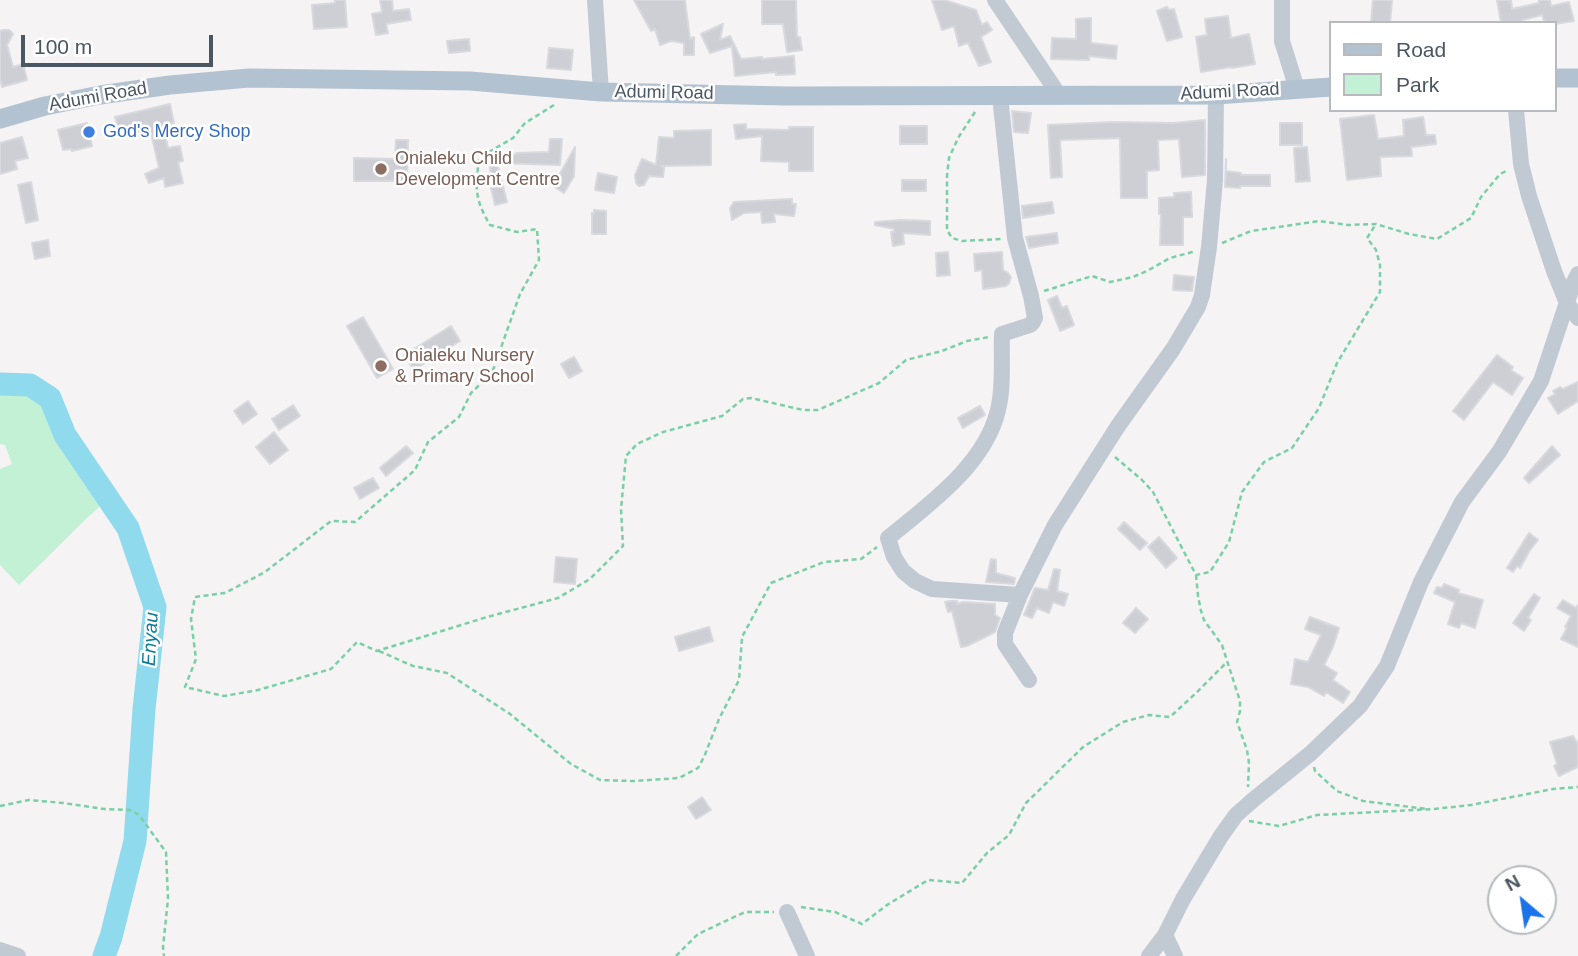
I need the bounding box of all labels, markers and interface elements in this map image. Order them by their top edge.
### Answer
scale bar [24,21,217,65]
legend [1330,21,1557,112]
text: 100 m [34,35,92,58]
text: Road [1396,38,1446,61]
text: Park [1396,73,1439,96]
street label: Adumi Road [47,78,149,116]
street label: Adumi Road [1180,79,1280,105]
street label: Adumi Road [614,81,714,105]
place label: God's Mercy Shop [103,121,250,143]
marker: God's Mercy Shop [81,124,97,140]
place label: Onialeku Child Development Centre [395,148,560,190]
marker: Onialeku Child Development Centre [373,161,389,177]
place label: Onialeku Nursery & Primary School [395,345,534,388]
marker: Onialeku Nursery & Primary School [373,358,389,374]
water label: Enyau [138,612,164,666]
north arrow [1487,865,1557,935]
text: N [1501,870,1524,895]

